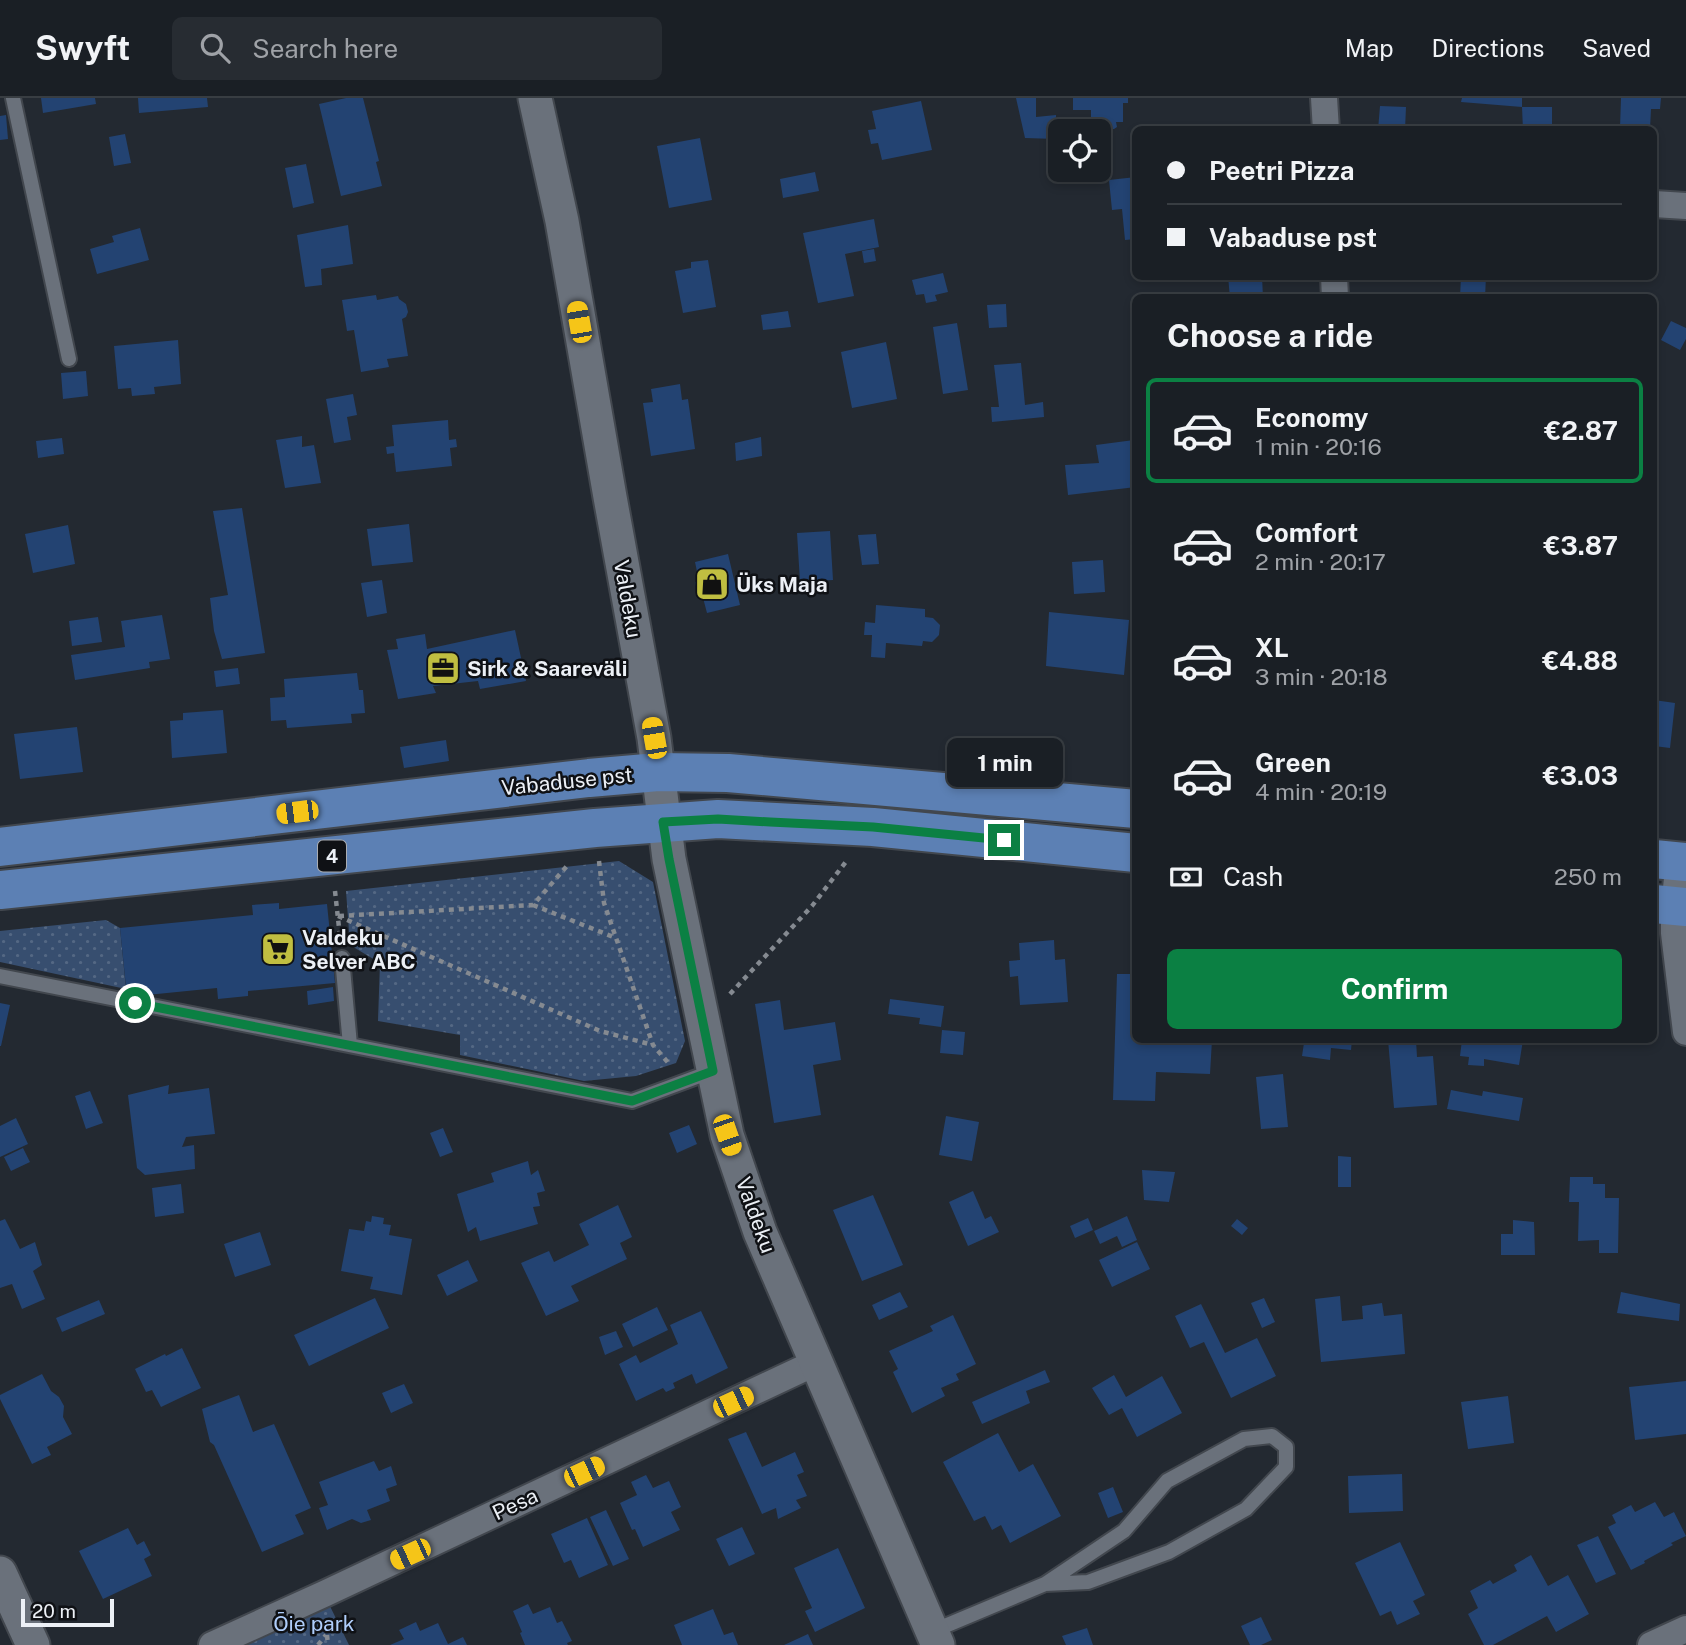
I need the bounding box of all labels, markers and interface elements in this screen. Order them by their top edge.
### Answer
search box [172,17,662,80]
text: Swyft [35,29,130,67]
icon: search [196,29,234,67]
text: Search here [252,33,398,64]
text: Map [1345,34,1394,62]
text: Directions [1432,34,1544,62]
text: Saved [1582,34,1651,62]
map controls [1048,119,1111,182]
button: locate [1048,119,1111,182]
text: Peetri Pizza [1209,155,1355,186]
text: Vabaduse pst [1209,222,1377,253]
car [566,299,593,345]
text: Choose a ride [1167,317,1373,354]
icon: car [1171,399,1234,462]
text: Economy [1255,402,1368,433]
text: €2.87 [1544,415,1618,446]
text: 1 min · 20:16 [1255,433,1382,460]
icon: car [1171,514,1234,577]
text: Comfort [1255,517,1358,548]
text: €3.87 [1543,530,1618,561]
text: 2 min · 20:17 [1255,548,1386,575]
street label: Valdeku [609,558,647,640]
shop icon: Üks Maja [693,565,731,603]
place label: Üks Maja [736,572,828,597]
icon: car [1171,629,1234,692]
text: XL [1255,632,1289,663]
text: €4.88 [1542,645,1618,676]
office icon: Sirk & Saareväli [424,649,462,687]
place label: Sirk & Saareväli [467,656,627,681]
text: 3 min · 20:18 [1255,663,1388,690]
car [641,715,668,761]
callout: 1 min [946,738,1062,788]
icon: car [1171,744,1234,807]
text: Green [1255,747,1331,778]
text: 1 min [977,749,1033,776]
text: €3.03 [1543,760,1618,791]
street label: Vabaduse pst [500,762,634,800]
text: 4 min · 20:19 [1255,778,1387,805]
car [275,799,320,825]
route end [988,824,1020,856]
road number: 4 [318,841,346,872]
icon: cash [1167,858,1205,896]
text: Cash [1223,861,1283,892]
text: 250 m [1554,863,1622,890]
place label: Valdeku Selver ABC [302,925,416,974]
supermarket icon: Valdeku Selver ABC [259,930,297,968]
button: Confirm [1167,949,1622,1029]
route start [119,987,151,1019]
car [711,1112,744,1158]
street label: Valdeku [731,1174,781,1256]
car [710,1384,757,1420]
car [561,1454,608,1490]
street label: Pesa [488,1483,542,1525]
car [387,1536,434,1572]
scale bar [21,1596,114,1628]
text: 20 m [32,1600,76,1622]
park label: Õie park [273,1611,355,1636]

